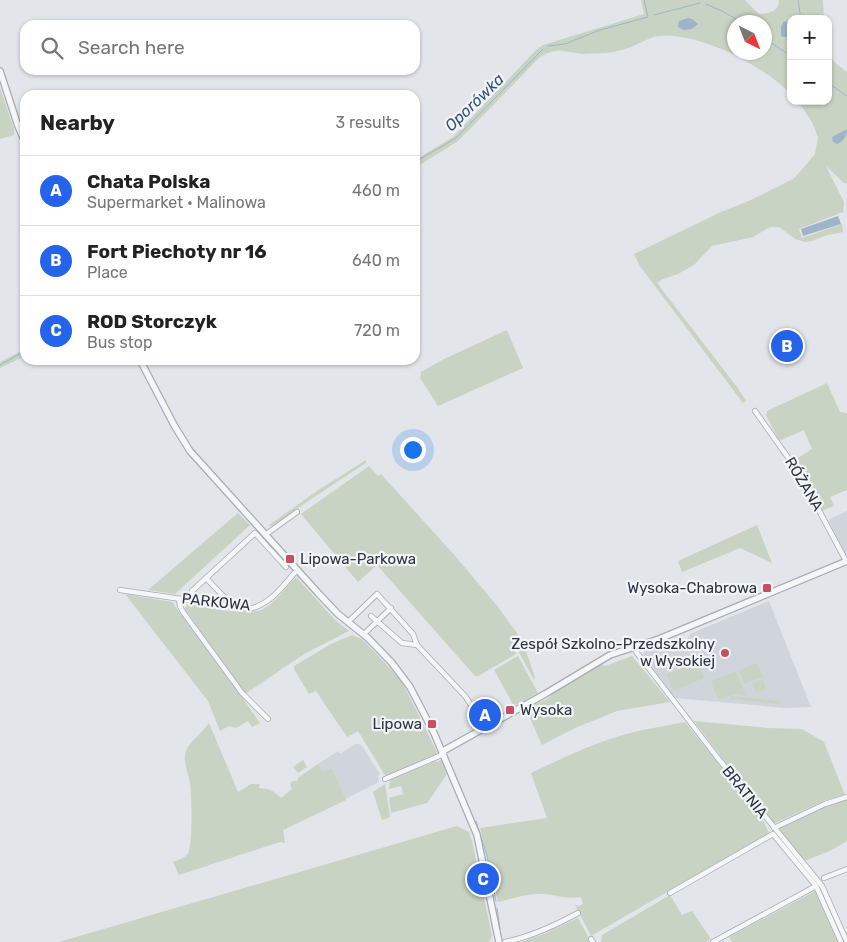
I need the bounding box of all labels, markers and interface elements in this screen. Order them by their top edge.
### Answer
north arrow [727,15,772,60]
map controls [787,15,832,105]
button: + [787,15,832,60]
search box [20,20,420,75]
icon: search [38,34,66,62]
text: Search here [78,36,185,59]
button: − [787,60,832,105]
water label: Oporówka [441,70,508,135]
text: Nearby [40,110,115,135]
text: 3 results [335,113,400,132]
text: Chata Polska [87,170,210,193]
text: A [50,181,62,200]
text: 460 m [352,181,400,200]
text: Supermarket · Malinowa [87,193,266,212]
text: Fort Piechoty nr 16 [87,240,267,263]
text: B [50,251,62,270]
text: 640 m [352,251,400,270]
text: Place [87,263,128,282]
text: ROD Storczyk [87,310,217,333]
text: C [50,321,62,340]
text: 720 m [354,321,400,340]
pin: B [771,327,803,365]
text: Bus stop [87,333,153,352]
your location [400,437,426,463]
street label: RÓŻANA [781,454,827,514]
place label: Lipowa-Parkowa [300,550,416,568]
marker: Lipowa-Parkowa [284,553,296,565]
place label: Wysoka-Chabrowa [627,579,757,597]
marker: Wysoka-Chabrowa [761,582,773,594]
street label: PARKOWA [181,589,251,615]
place label: Zespół Szkolno-Przedszkolny w Wysokiej [511,635,715,670]
marker: Zespół Szkolno-Przedszkolny w Wysokiej [719,647,731,659]
pin: A [469,696,501,734]
place label: Wysoka [520,701,572,719]
marker: Wysoka [504,704,516,716]
place label: Lipowa [372,715,422,733]
marker: Lipowa [426,718,438,730]
street label: BRATNIA [718,762,772,822]
pin: C [467,860,499,898]

